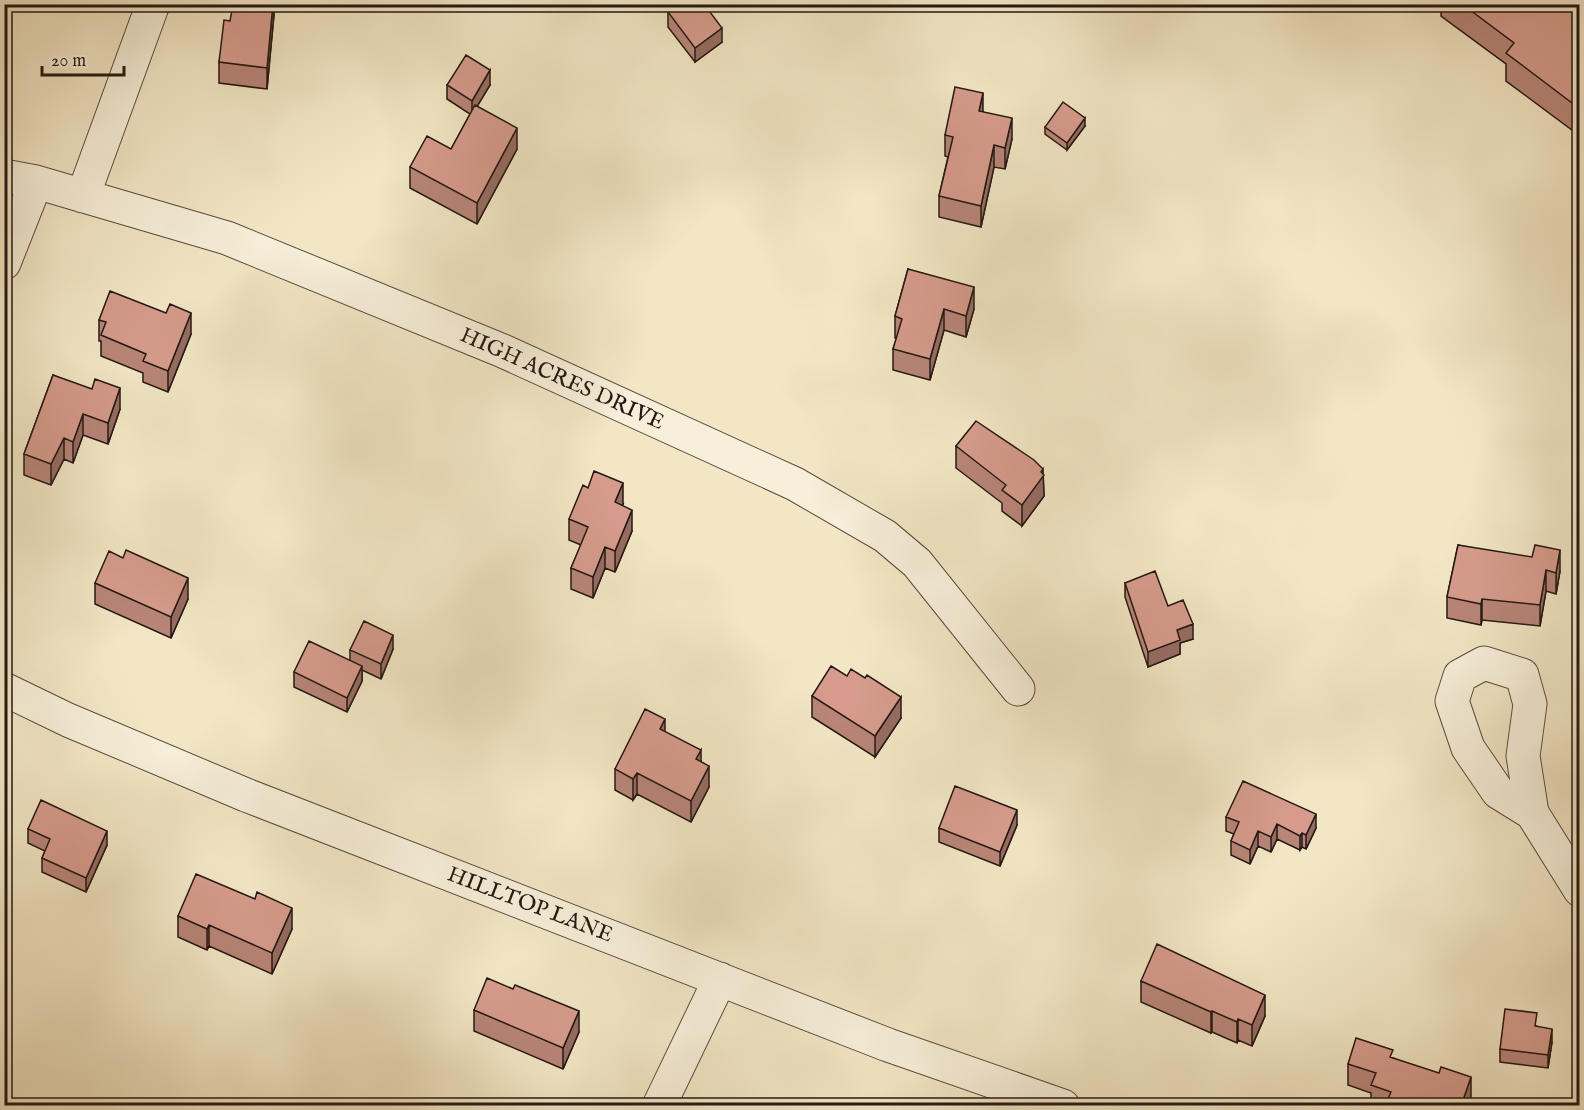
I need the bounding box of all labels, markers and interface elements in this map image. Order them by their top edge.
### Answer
scale bar [42,39,124,77]
text: 20 m [51,50,86,73]
street label: HIGH ACRES DRIVE [456,321,668,437]
street label: HILLTOP LANE [443,861,617,949]

